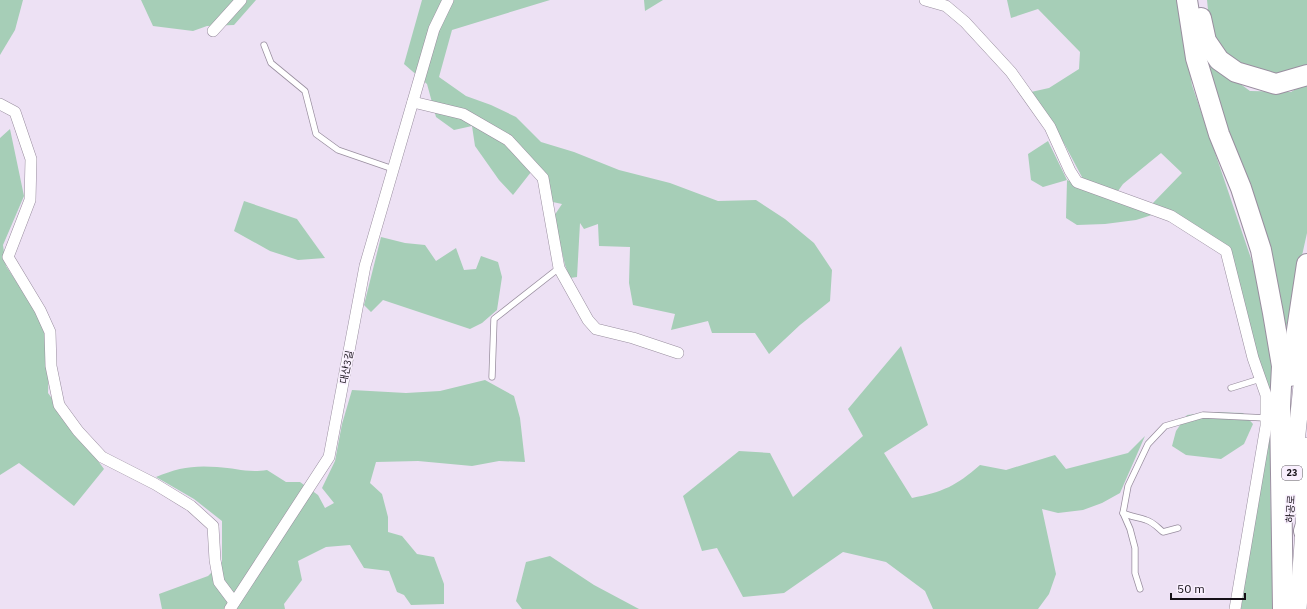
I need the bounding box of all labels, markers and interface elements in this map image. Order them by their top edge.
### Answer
street label: 대산3길 [337,349,356,385]
road number: 23 [1282,466,1302,480]
street label: 하공로 [1283,495,1298,523]
scale bar [1171,575,1245,601]
text: 50 m [1177,581,1205,596]

